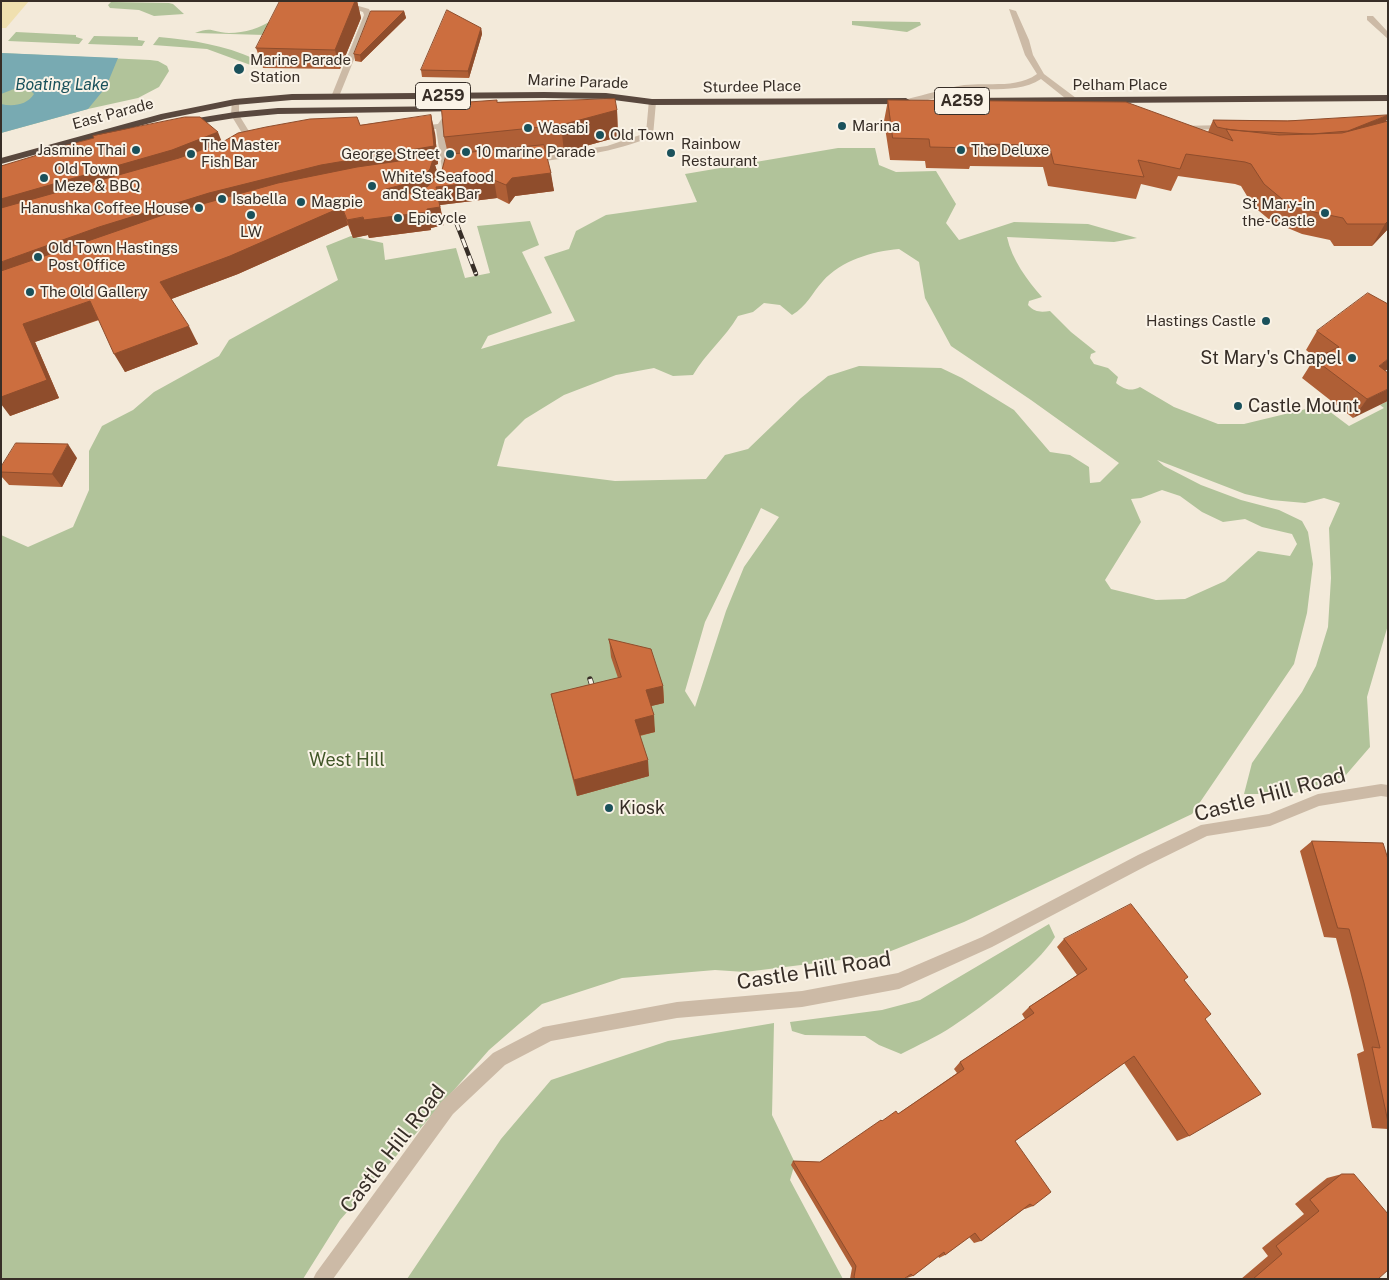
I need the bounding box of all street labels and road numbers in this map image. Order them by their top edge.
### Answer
street label: Marine Parade [527,71,629,93]
street label: Pelham Place [1073,76,1167,94]
street label: Sturdee Place [703,77,801,97]
road number: A259 [416,82,470,110]
road number: A259 [934,88,990,114]
street label: East Parade [70,95,156,133]
street label: Castle Hill Road [1191,763,1349,827]
street label: Castle Hill Road [735,946,893,996]
street label: Castle Hill Road [335,1080,451,1218]

